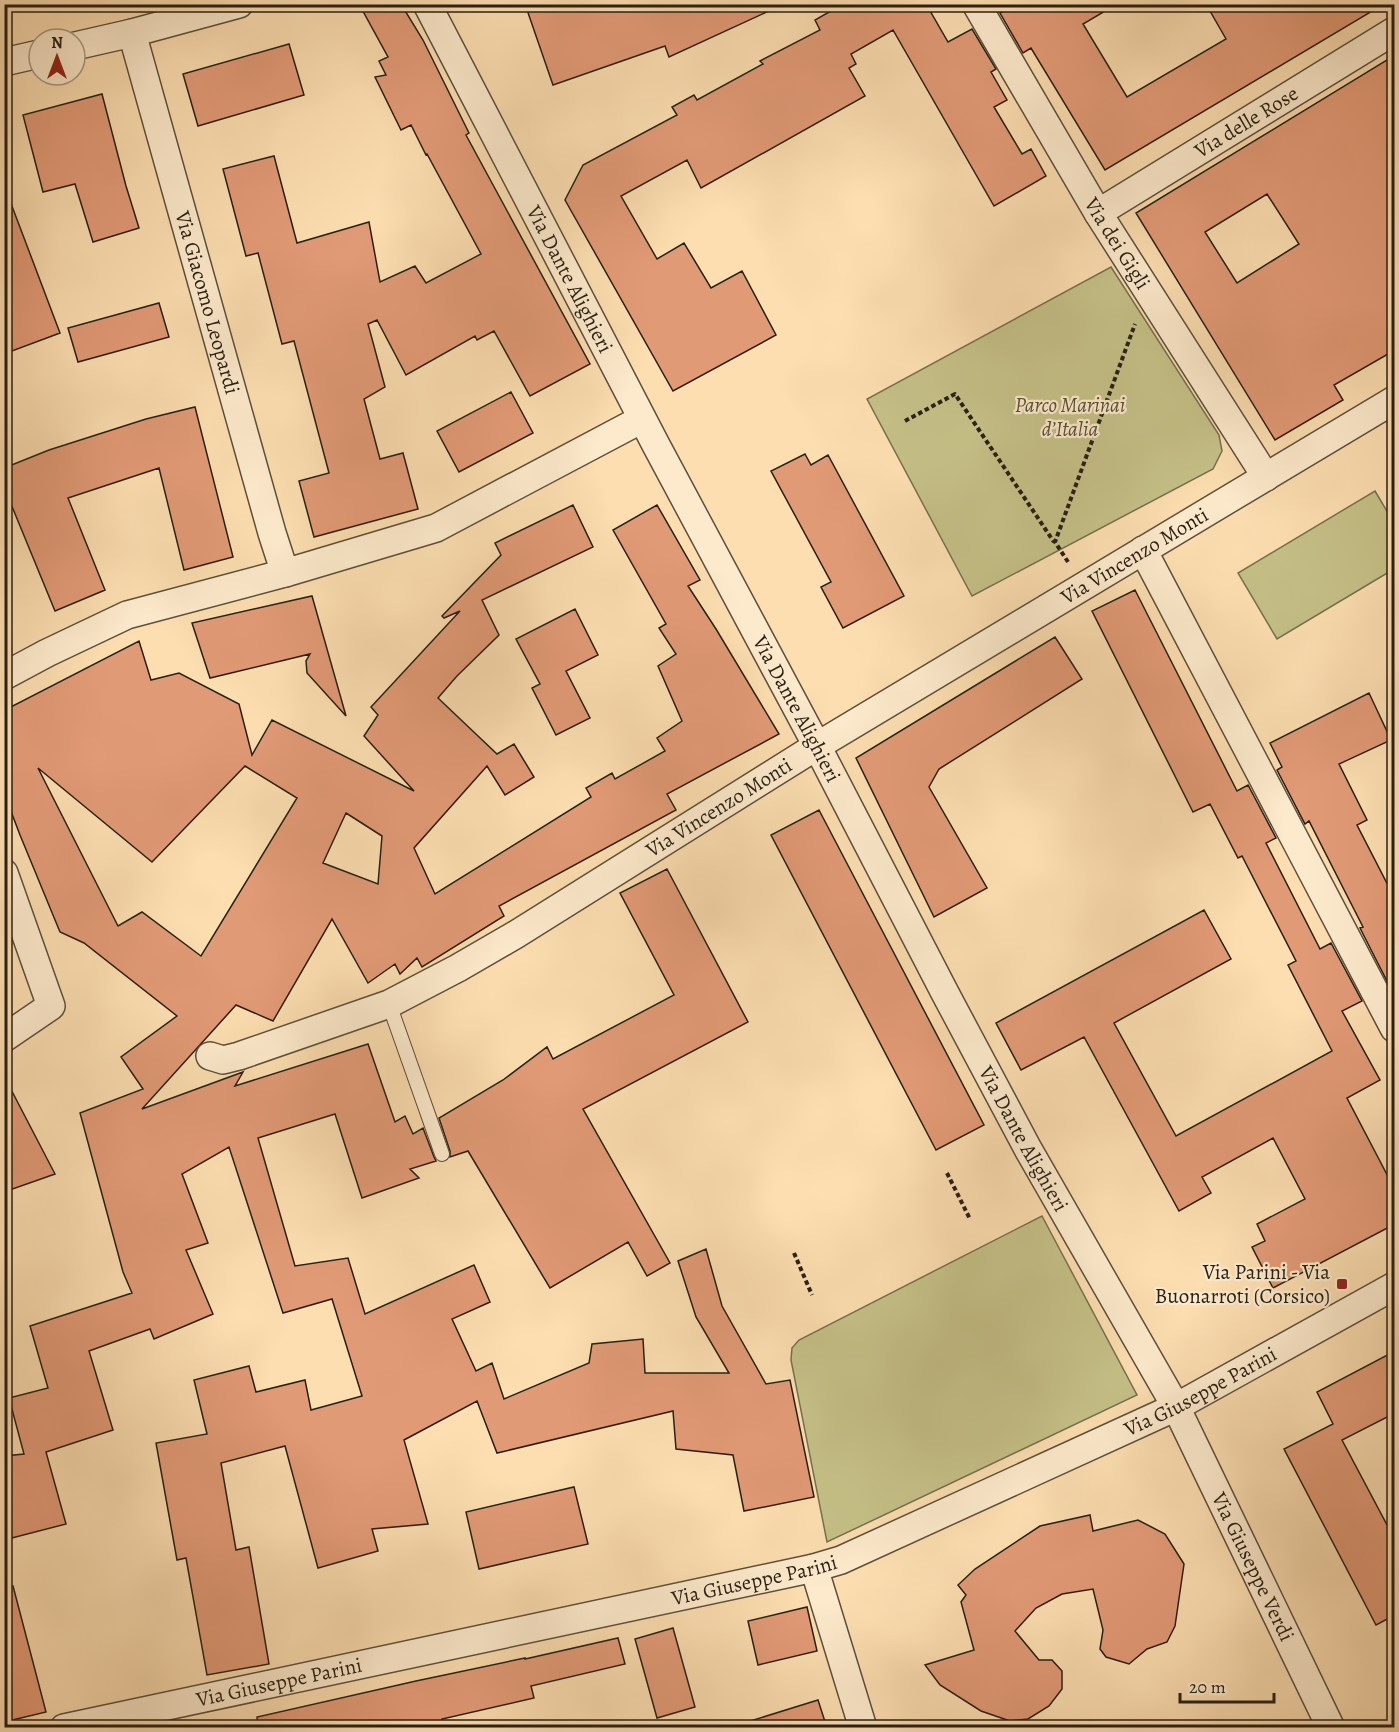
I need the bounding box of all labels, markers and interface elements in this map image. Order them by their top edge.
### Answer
north arrow [27,27,87,87]
text: N [51,32,63,54]
street label: Via delle Rose [1188,79,1303,165]
street label: Via dei Gigli [1077,191,1157,295]
street label: Via Dante Alighieri [520,200,620,358]
street label: Via Giacomo Leopardi [168,207,246,397]
park label: Parco Marinai d’Italia [1015,391,1125,443]
street label: Via Vincenzo Monti [1055,501,1214,611]
street label: Via Dante Alighieri [746,630,847,787]
street label: Via Vincenzo Monti [640,751,797,864]
street label: Via Dante Alighieri [972,1060,1075,1217]
place label: Via Parini - Via Buonarroti (Corsico) [1155,1258,1330,1310]
marker: Via Parini - Via Buonarroti (Corsico) [1335,1277,1349,1291]
street label: Via Giuseppe Parini [1119,1340,1282,1443]
street label: Via Giuseppe Verdi [1205,1487,1301,1646]
street label: Via Giuseppe Parini [668,1548,841,1612]
street label: Via Giuseppe Parini [193,1651,365,1714]
scale bar [1180,1666,1274,1704]
text: 20 m [1189,1675,1226,1699]

